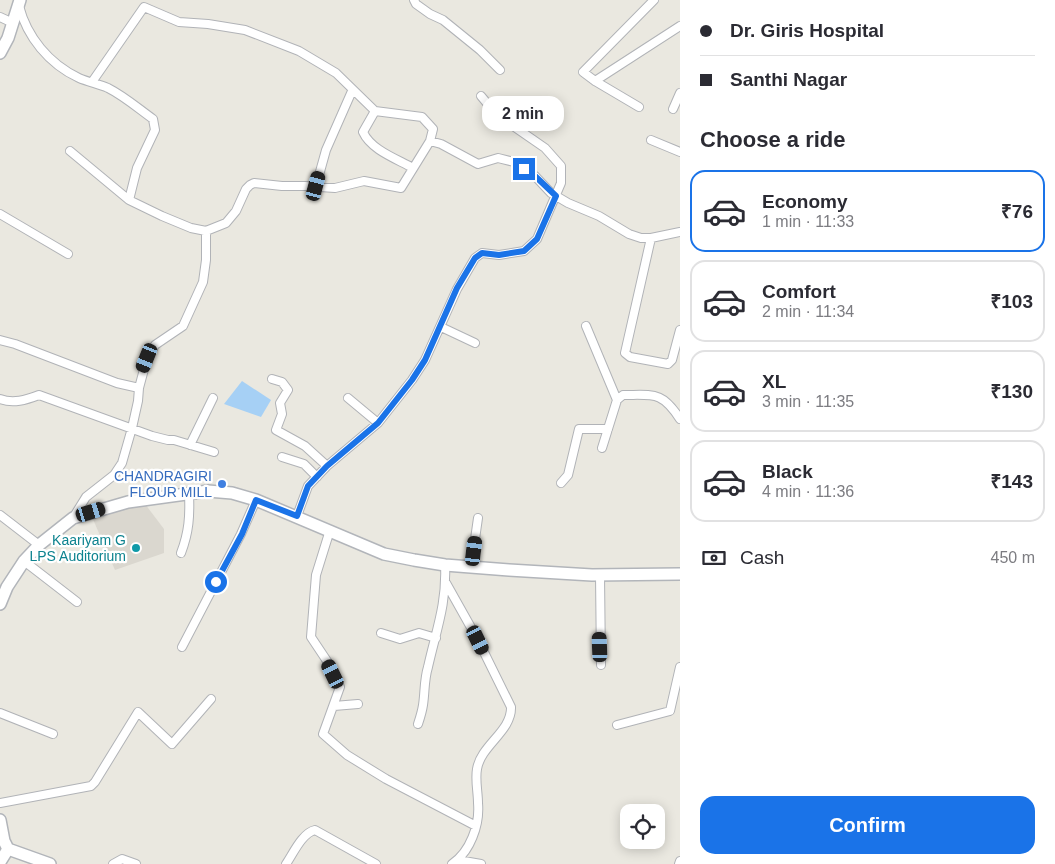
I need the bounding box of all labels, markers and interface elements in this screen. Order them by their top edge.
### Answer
text: Dr. Giris Hospital [730,20,884,41]
text: Santhi Nagar [730,69,847,90]
callout: 2 min [483,96,565,132]
text: 2 min [502,105,544,122]
text: Choose a ride [700,127,845,152]
route end [513,158,535,180]
car [304,170,327,202]
icon: car [702,189,747,234]
text: Economy [762,191,848,212]
text: ₹76 [1001,201,1033,222]
text: 1 min · 11:33 [762,213,854,230]
icon: car [702,279,747,324]
text: Comfort [762,281,836,302]
text: ₹103 [990,291,1033,312]
text: 2 min · 11:34 [762,303,854,320]
car [134,341,159,375]
icon: car [702,369,747,414]
text: XL [762,371,786,392]
text: ₹130 [990,381,1033,402]
text: 3 min · 11:35 [762,393,854,410]
icon: car [702,459,747,504]
text: Black [762,461,813,482]
place label: CHANDRAGIRI FLOUR MILL [114,468,212,500]
text: ₹143 [990,471,1033,492]
marker: CHANDRAGIRI FLOUR MILL [216,478,228,490]
text: 4 min · 11:36 [762,483,854,500]
car [74,500,107,524]
place label: Kaariyam G LPS Auditorium [30,532,126,564]
car [464,535,483,567]
marker: Kaariyam G LPS Auditorium [130,542,142,554]
icon: cash [700,544,728,572]
text: Cash [740,547,784,568]
text: 450 m [991,549,1035,566]
route start [205,571,227,593]
car [464,623,491,657]
car [591,632,608,662]
car [319,657,346,691]
button: Confirm [700,796,1035,854]
map controls [620,804,665,849]
button: locate [620,804,665,849]

